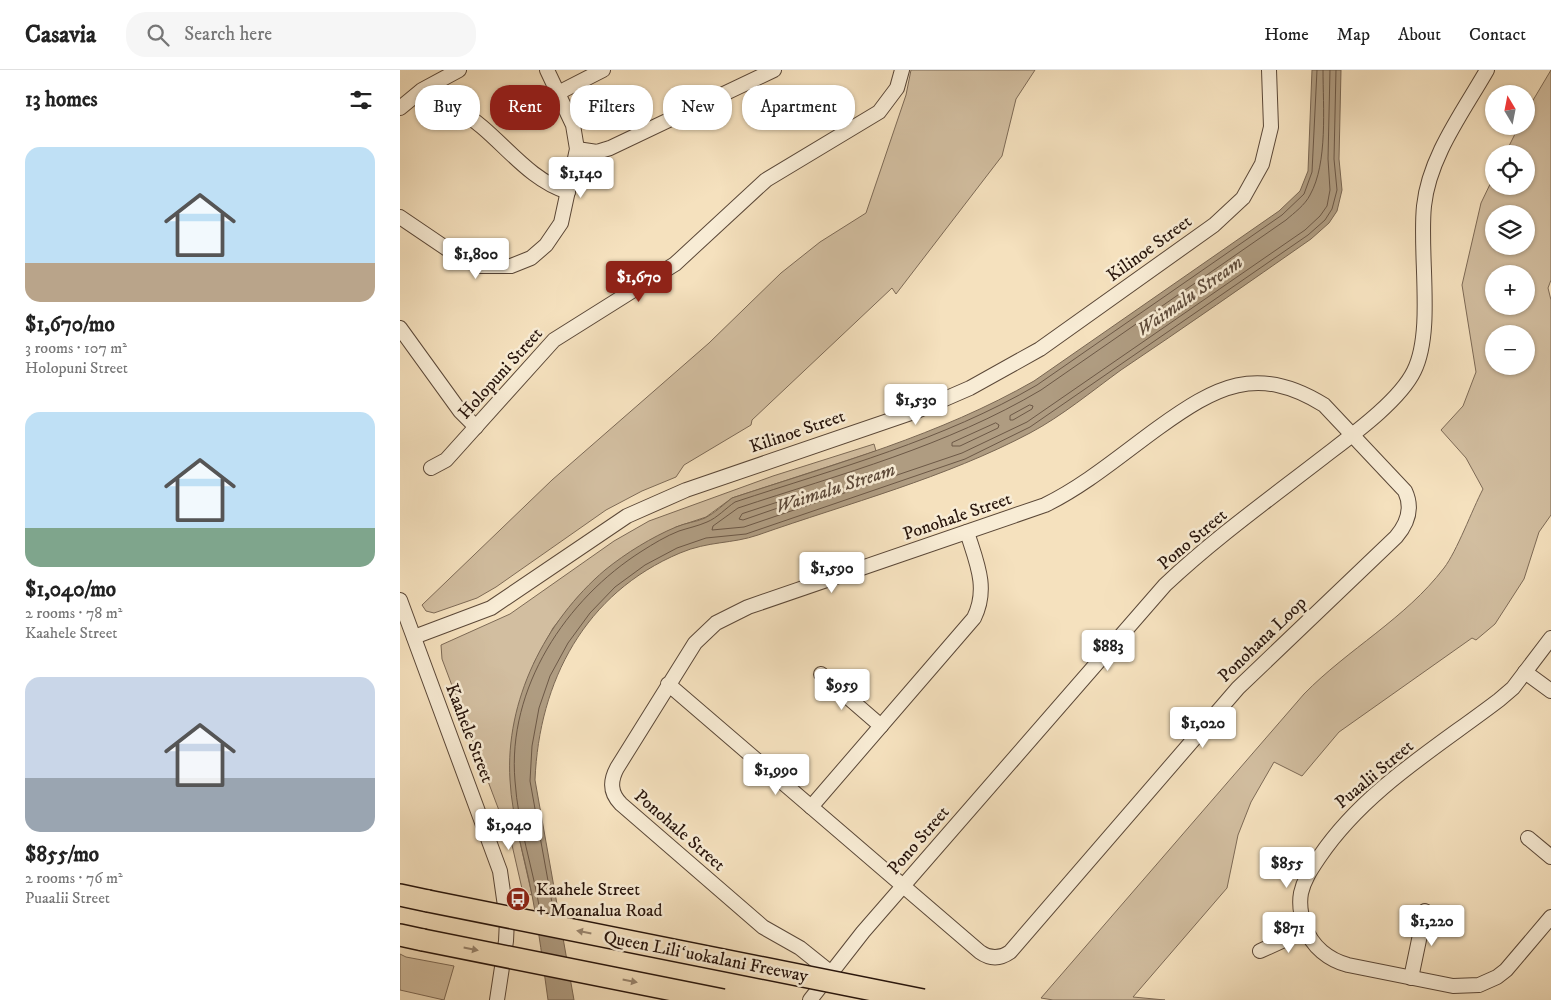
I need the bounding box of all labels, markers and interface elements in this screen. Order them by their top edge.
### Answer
search box [126,12,476,57]
text: Casavia [25,20,96,50]
icon: search [144,21,172,49]
text: Search here [184,23,272,46]
text: Home [1264,24,1309,46]
text: Map [1337,24,1370,46]
text: About [1398,24,1441,46]
text: Contact [1469,24,1526,46]
chip: Buy [415,85,480,130]
chip: Rent [490,85,560,130]
chip: Filters [570,85,653,130]
chip: New [663,85,732,130]
chip: Apartment [742,85,855,130]
north arrow [1485,85,1535,135]
map controls [1485,85,1535,375]
icon: filters [347,86,375,114]
text: 13 homes [25,87,98,113]
button: locate [1485,145,1535,195]
pin: $1,140 [540,156,622,199]
text: $1,140 [560,163,602,183]
icon: home [155,180,245,270]
button: layers [1485,205,1535,255]
street label: Kilinoe Street [1103,211,1196,287]
pin: $1,800 [435,238,517,280]
text: $1,800 [454,244,498,264]
water label: Waimalu Stream [1132,251,1248,341]
pin: $1,670 [598,260,680,303]
button: + [1485,265,1535,315]
text: $1,670 [617,267,661,287]
text: $1,670/mo [25,312,115,338]
street label: Holopuni Street [454,323,548,424]
button: − [1485,325,1535,375]
text: 3 rooms · 107 m² [25,338,127,358]
text: Holopuni Street [25,358,128,378]
pin: $1,530 [875,384,957,426]
text: $1,530 [895,390,937,410]
street label: Kilinoe Street [747,405,848,459]
icon: home [155,445,245,535]
water label: Waimalu Stream [773,458,898,519]
street label: Ponohale Street [900,488,1015,546]
street label: Pono Street [1154,504,1232,575]
pin: $1,590 [791,552,873,594]
text: $1,590 [810,558,854,578]
text: $1,040/mo [25,577,116,603]
street label: Ponohana Loop [1214,592,1311,687]
text: 2 rooms · 78 m² [25,603,122,623]
text: Kaahele Street [25,623,117,643]
pin: $883 [1078,630,1138,672]
text: $883 [1093,636,1123,656]
pin: $959 [812,668,872,711]
text: $959 [826,675,858,695]
street label: Kaahele Street [440,681,498,786]
pin: $1,020 [1162,706,1244,749]
icon: home [155,710,245,800]
text: $1,020 [1181,713,1225,733]
street label: Puaalii Street [1331,735,1418,814]
pin: $1,990 [735,754,817,796]
text: $1,990 [754,760,798,780]
street label: Ponohale Street [629,785,729,876]
street label: Pono Street [883,802,955,879]
pin: $1,040 [468,808,550,851]
text: $1,040 [486,815,532,835]
text: $855/mo [25,842,99,868]
pin: $855 [1257,846,1317,889]
text: $855 [1271,853,1303,873]
text: 2 rooms · 76 m² [25,868,123,888]
place label: Kaahele Street + Moanalua Road [536,879,663,922]
bus stop icon: Kaahele Street + Moanalua Road [505,886,531,912]
text: Puaalii Street [25,888,110,908]
pin: $1,220 [1391,904,1473,947]
text: $1,220 [1410,911,1454,931]
pin: $871 [1259,912,1319,954]
text: $871 [1273,918,1305,938]
street label: Queen Liliʻuokalani Freeway [602,926,810,988]
one-way arrow [576,928,591,936]
one-way arrow [463,946,479,954]
one-way arrow [622,978,638,986]

